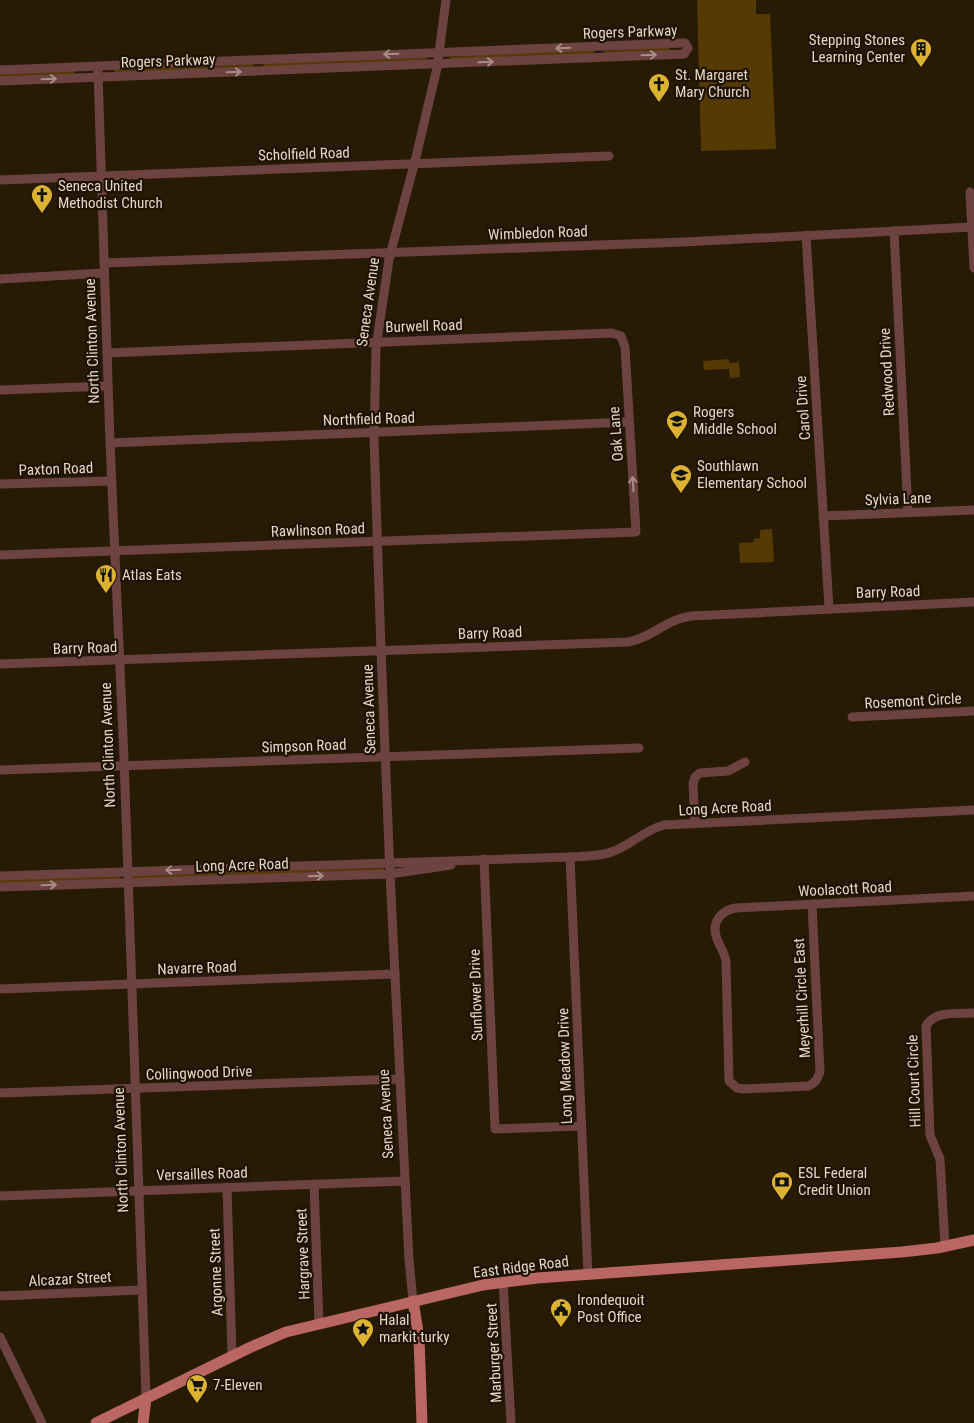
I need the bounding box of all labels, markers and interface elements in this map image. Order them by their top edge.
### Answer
street label: Rogers Parkway [582,21,678,43]
place label: Stepping Stones Learning Center [809,31,905,66]
building icon: Stepping Stones Learning Center [909,37,933,68]
one-way arrow [555,43,571,52]
street label: Rogers Parkway [120,50,216,72]
one-way arrow [384,50,400,59]
one-way arrow [641,51,657,60]
one-way arrow [478,57,494,66]
place label: St. Margaret Mary Church [675,66,750,101]
one-way arrow [226,67,242,76]
church icon: St. Margaret Mary Church [647,72,671,103]
one-way arrow [40,74,56,84]
street label: Scholfield Road [258,143,350,165]
place label: Seneca United Methodist Church [58,177,163,212]
church icon: Seneca United Methodist Church [30,183,54,214]
street label: Wimbledon Road [488,222,588,244]
street label: Seneca Avenue [353,256,383,348]
street label: North Clinton Avenue [81,278,103,404]
street label: Burwell Road [385,316,463,336]
street label: Redwood Drive [876,328,898,416]
street label: Carol Drive [792,375,814,441]
place label: Rogers Middle School [693,403,777,438]
street label: Oak Lane [605,406,627,462]
street label: Northfield Road [323,408,415,430]
school or university icon: Rogers Middle School [665,409,689,440]
place label: Southlawn Elementary School [697,457,807,492]
street label: Paxton Road [18,459,94,479]
school or university icon: Southlawn Elementary School [669,463,693,494]
one-way arrow [628,476,638,492]
street label: Sylvia Lane [864,489,932,509]
street label: Rawlinson Road [271,519,365,541]
restaurant icon: Atlas Eats [94,563,118,594]
place label: Atlas Eats [122,566,182,584]
street label: Barry Road [855,582,921,602]
street label: Barry Road [457,623,523,643]
street label: Barry Road [52,638,118,658]
street label: Seneca Avenue [358,664,380,754]
street label: North Clinton Avenue [97,682,119,808]
street label: Rosemont Circle [864,689,962,713]
street label: Simpson Road [261,736,347,756]
street label: Long Acre Road [678,797,772,819]
street label: Long Acre Road [195,854,289,876]
one-way arrow [165,865,181,875]
one-way arrow [308,871,324,881]
street label: Woolacott Road [798,878,892,900]
one-way arrow [40,881,56,890]
street label: Meyerhill Circle East [790,938,814,1058]
street label: Sunflower Drive [465,949,487,1041]
street label: Navarre Road [157,958,237,978]
street label: Long Meadow Drive [554,1008,576,1124]
street label: Hill Court Circle [903,1034,925,1128]
street label: Collingwood Drive [145,1062,253,1084]
street label: Seneca Avenue [375,1069,397,1159]
street label: North Clinton Avenue [110,1087,132,1213]
street label: Versailles Road [156,1163,248,1185]
place label: ESL Federal Credit Union [798,1164,871,1199]
bank icon: ESL Federal Credit Union [770,1170,794,1201]
street label: Hargrave Street [292,1208,314,1300]
street label: Argonne Street [205,1228,227,1316]
street label: East Ridge Road [472,1252,570,1282]
street label: Alcazar Street [28,1268,112,1290]
place label: Irondequoit Post Office [577,1291,645,1326]
public building icon: Irondequoit Post Office [549,1297,573,1328]
street label: Marburger Street [482,1303,506,1403]
place label: Halal markit turky [379,1311,449,1346]
place icon: Halal markit turky [351,1317,375,1348]
supermarket icon: 7-Eleven [185,1373,209,1404]
place label: 7-Eleven [213,1376,263,1394]

